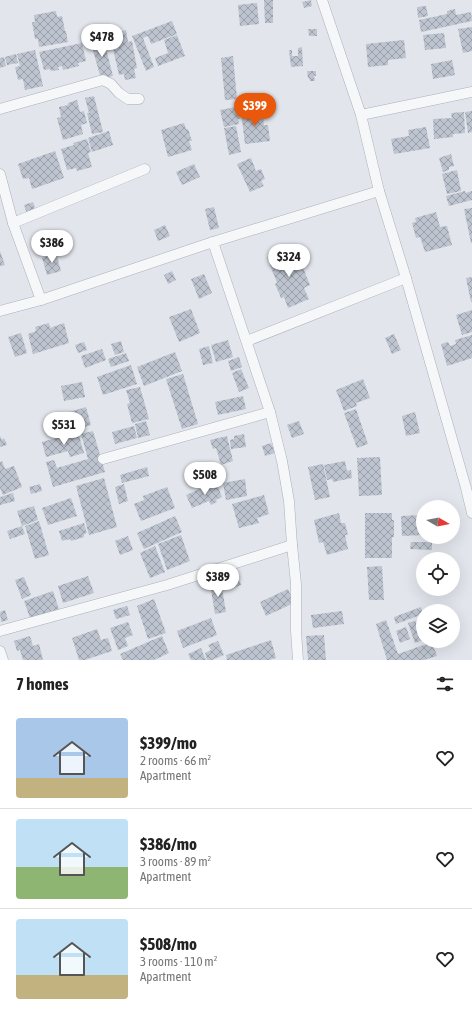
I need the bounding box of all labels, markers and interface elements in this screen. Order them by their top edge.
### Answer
pin: $478 [78,24,126,58]
text: $478 [90,29,114,44]
pin: $399 [231,93,279,127]
text: $399 [243,98,267,113]
pin: $386 [28,230,76,264]
text: $386 [40,235,64,250]
pin: $324 [265,244,313,278]
text: $324 [277,249,301,264]
pin: $531 [40,412,88,446]
text: $531 [52,417,76,432]
pin: $508 [181,462,229,496]
text: $508 [193,467,217,482]
north arrow [416,500,460,544]
map controls [416,500,460,648]
button: locate [416,552,460,596]
pin: $389 [194,564,242,598]
text: $389 [206,569,230,584]
button: layers [416,604,460,648]
icon: filters [434,673,456,695]
text: 7 homes [16,674,69,694]
text: $399/mo [140,733,197,753]
icon: home [48,734,96,782]
icon: heart [434,747,456,769]
text: 2 rooms · 66 m² [140,753,211,768]
text: Apartment [140,768,191,783]
text: $386/mo [140,834,197,854]
icon: home [48,835,96,883]
icon: heart [434,848,456,870]
text: 3 rooms · 89 m² [140,854,211,869]
text: Apartment [140,869,191,884]
text: $508/mo [140,934,197,954]
icon: home [48,935,96,983]
icon: heart [434,948,456,970]
text: 3 rooms · 110 m² [140,954,217,969]
text: Apartment [140,969,191,984]

